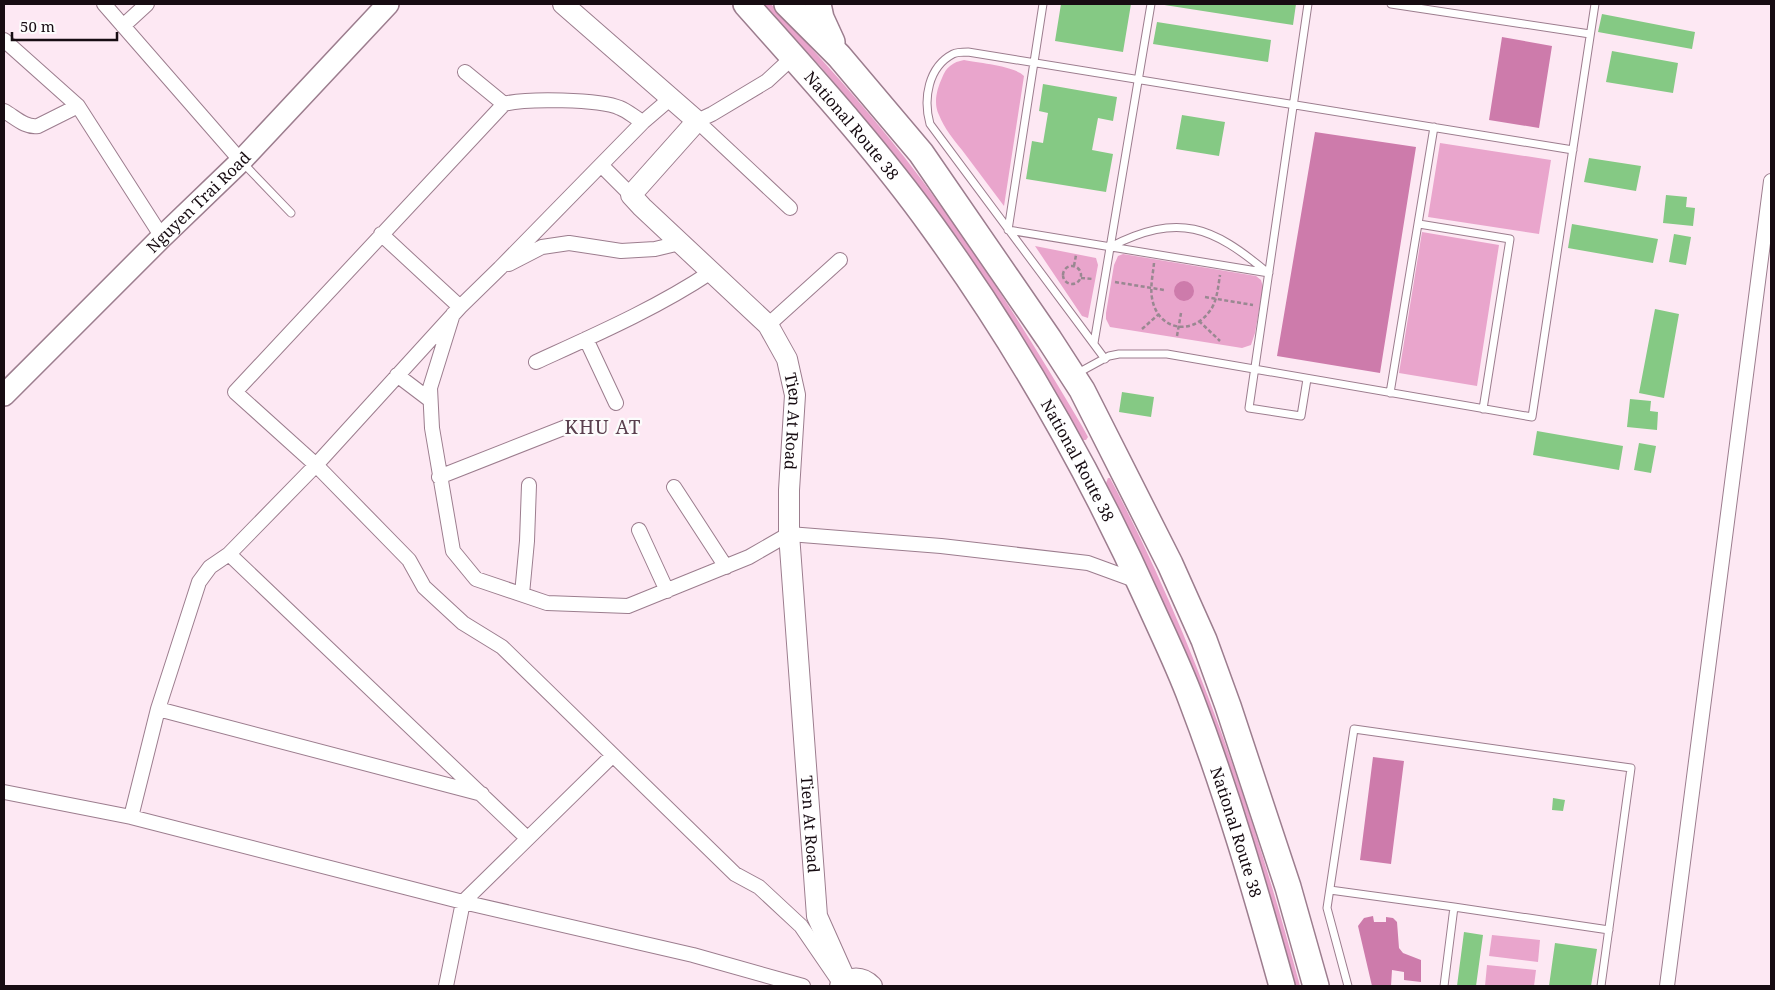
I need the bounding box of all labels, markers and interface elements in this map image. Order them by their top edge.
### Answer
scale bar [12,10,118,42]
text: 50 m [20,16,55,36]
street label: National Route 38 [800,66,904,184]
street label: Nguyen Trai Road [142,146,256,257]
street label: Tien At Road [779,371,806,471]
street label: National Route 38 [1036,395,1120,525]
district label: KHU AT [565,414,641,440]
street label: National Route 38 [1205,764,1267,900]
street label: Tien At Road [796,775,825,874]

